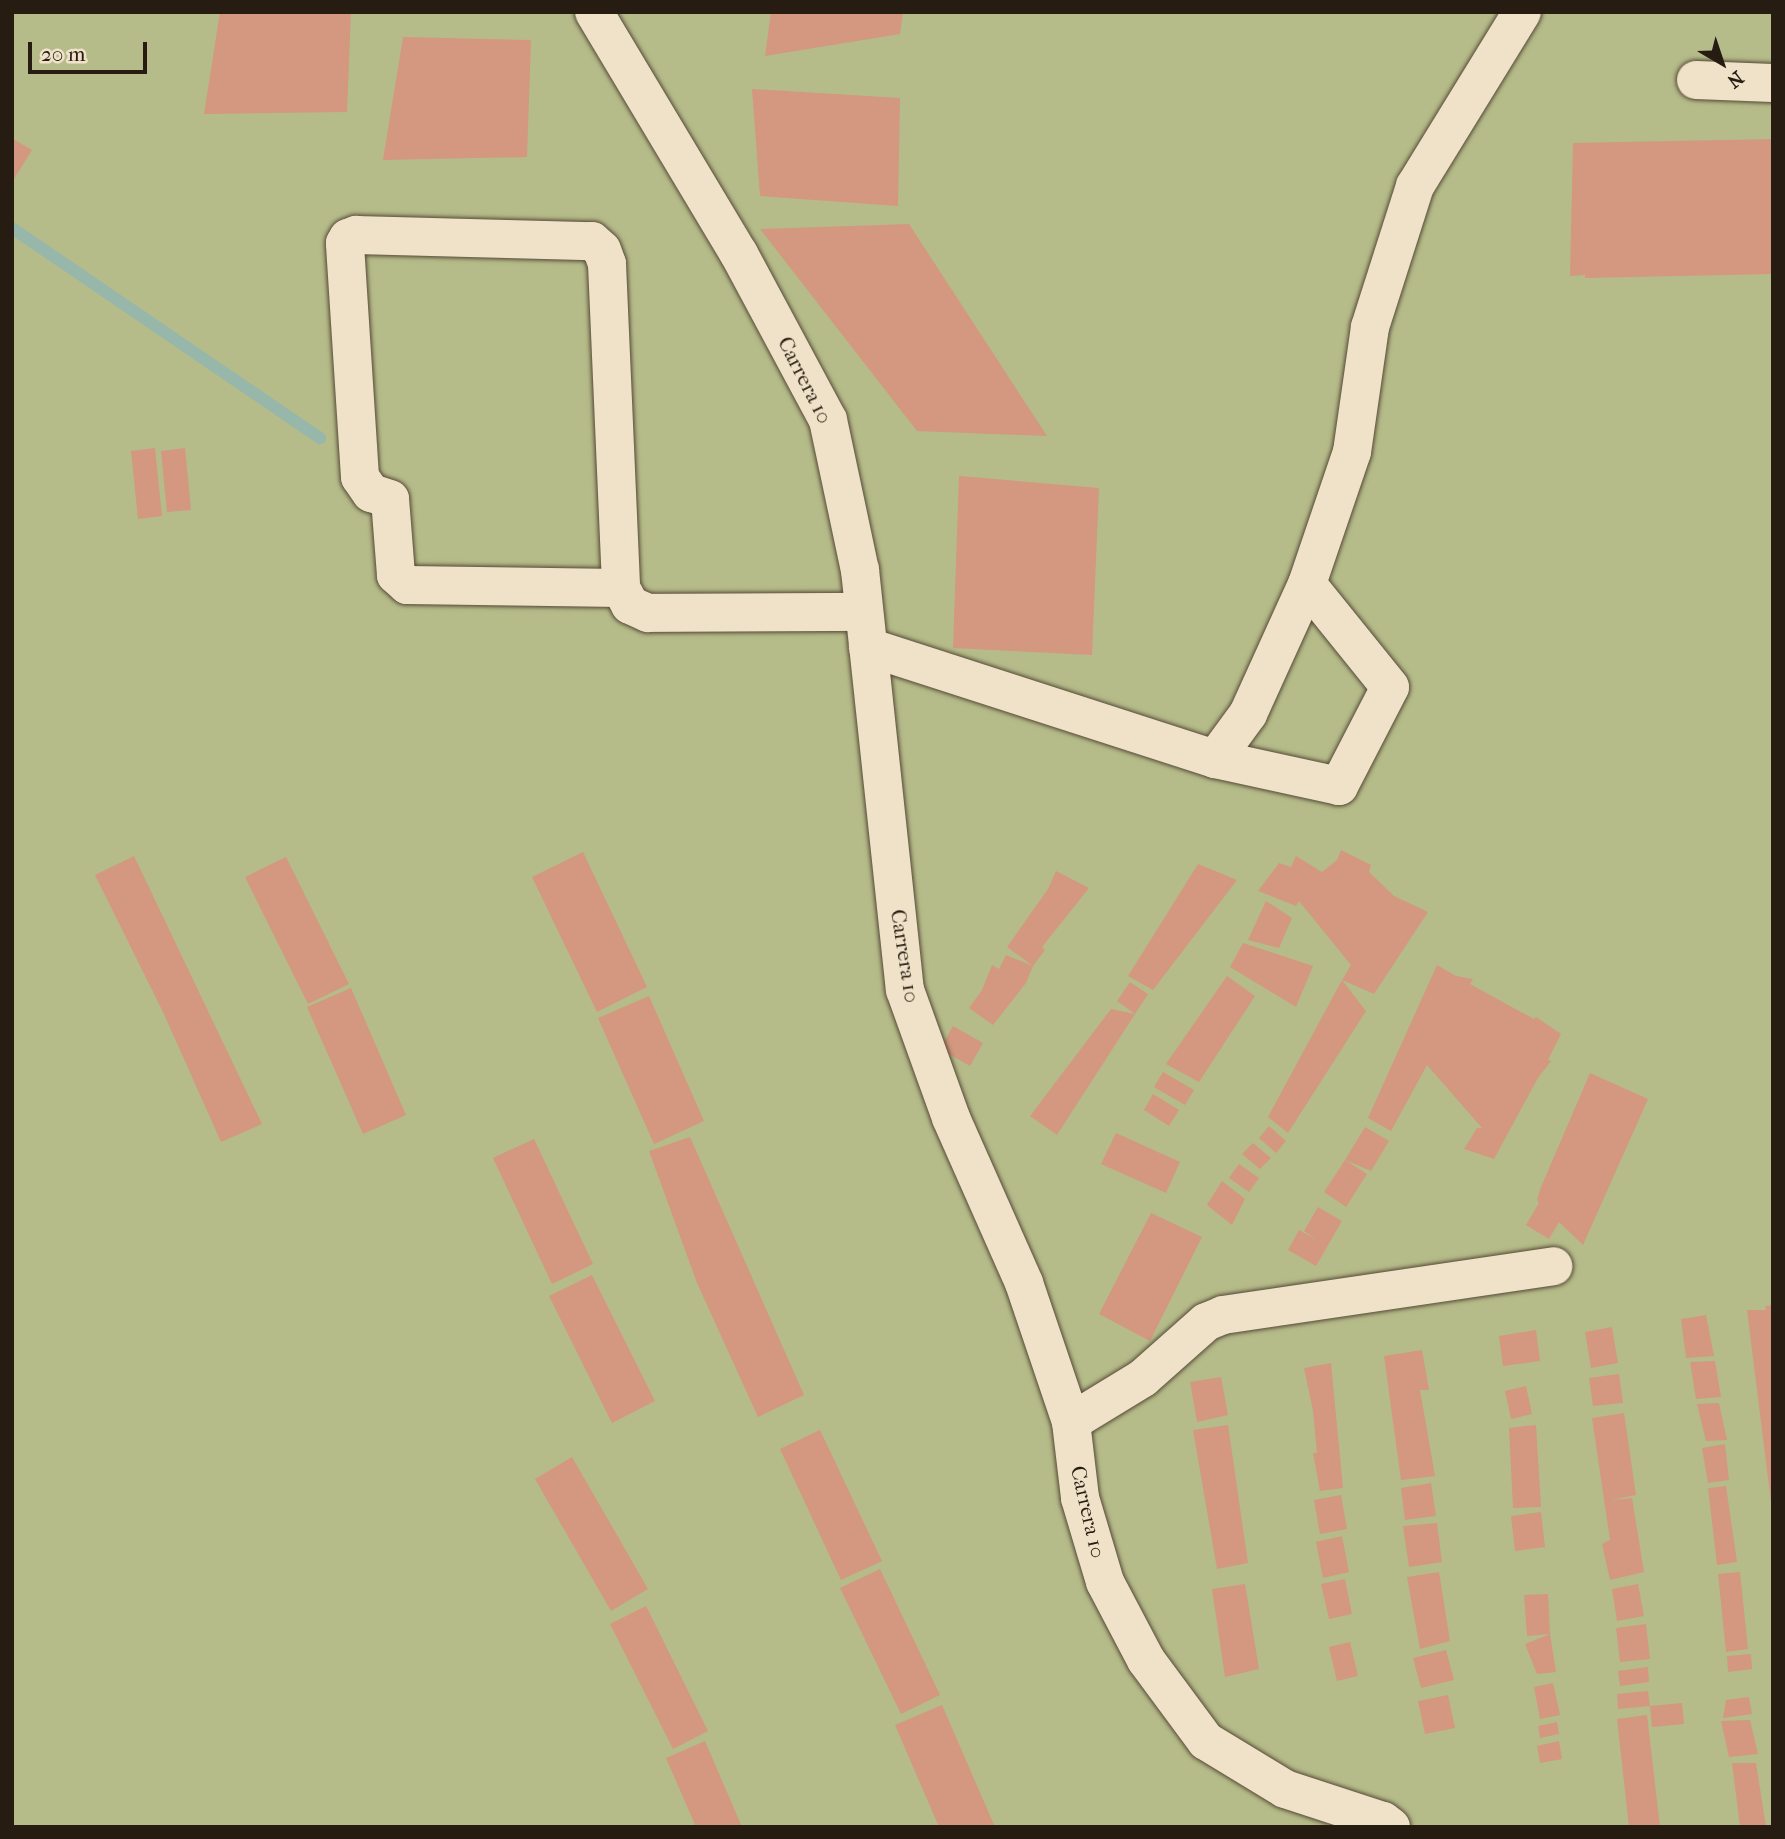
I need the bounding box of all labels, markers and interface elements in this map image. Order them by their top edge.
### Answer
scale bar [32,28,150,72]
north arrow [1687,28,1757,98]
text: 20 m [41,42,85,66]
text: N [1723,66,1748,92]
street label: Carrera 10 [772,332,838,428]
street label: Carrera 10 [885,908,925,1004]
street label: Carrera 10 [1065,1463,1111,1561]

